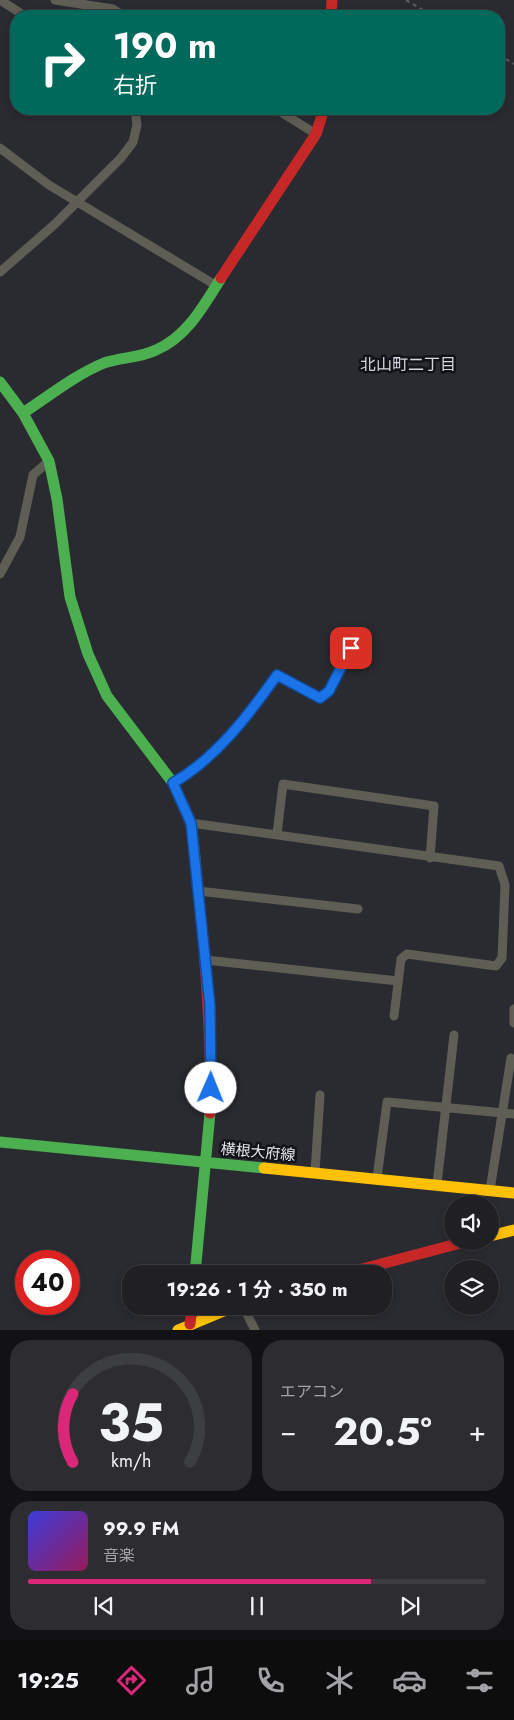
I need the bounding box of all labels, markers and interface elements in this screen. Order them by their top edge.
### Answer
text: 190 m [113,21,217,71]
icon: right [30,30,95,95]
text: 右折 [113,69,157,101]
district label: 北山町二丁目 [360,353,456,376]
pin [330,627,372,669]
icon: arrive [337,634,365,662]
position arrow [184,1061,236,1113]
street label: 横根大府線 [220,1138,296,1166]
map controls [444,1195,499,1315]
button: sound [444,1195,499,1250]
speed limit sign: 40 [15,1250,80,1315]
button: layers [444,1260,499,1315]
text: 19:26 · 1 分 · 350 m [167,1276,348,1303]
text: エアコン [280,1380,344,1403]
text: 35 [98,1385,164,1461]
text: 20.5° [334,1404,432,1459]
text: − [280,1411,297,1452]
text: + [469,1411,486,1452]
text: km/h [111,1448,151,1474]
text: 99.9 FM [103,1515,179,1542]
text: 音楽 [103,1544,135,1567]
icon: previous [90,1592,118,1620]
icon: pause [243,1592,271,1620]
icon: next [396,1592,424,1620]
icon: directions [114,1663,149,1698]
icon: music [183,1663,218,1698]
icon: phone [253,1663,288,1698]
icon: climate [322,1663,357,1698]
icon: car [392,1663,427,1698]
icon: filters [462,1663,497,1698]
text: 19:25 [17,1664,79,1696]

